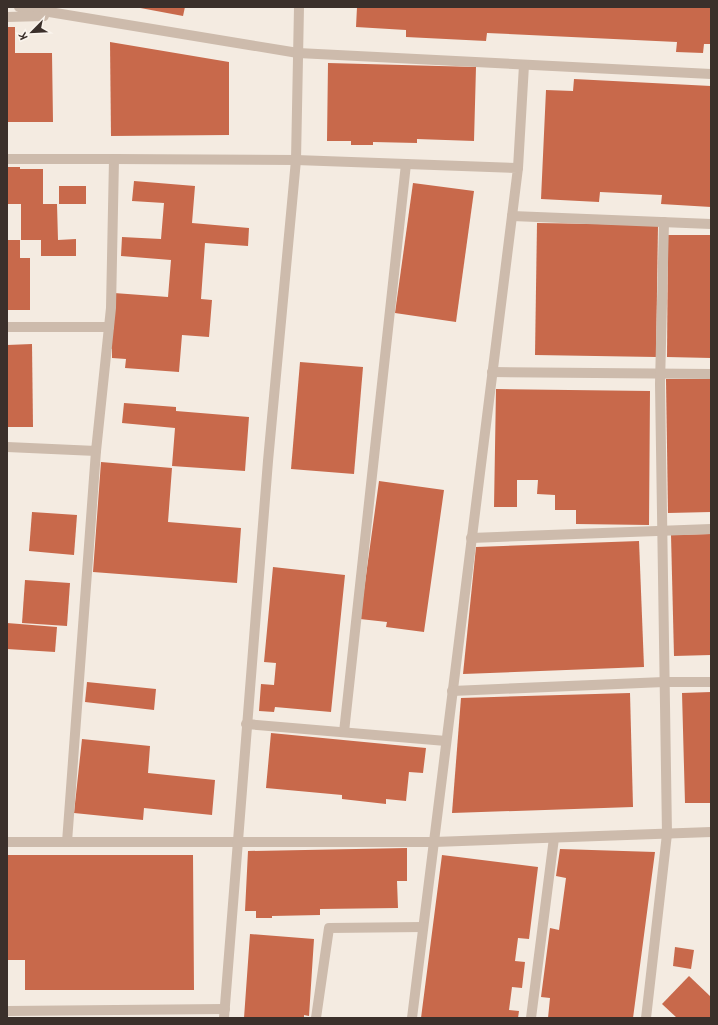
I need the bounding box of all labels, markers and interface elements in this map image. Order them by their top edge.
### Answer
north arrow [12,12,52,52]
text: K [15,30,31,42]

